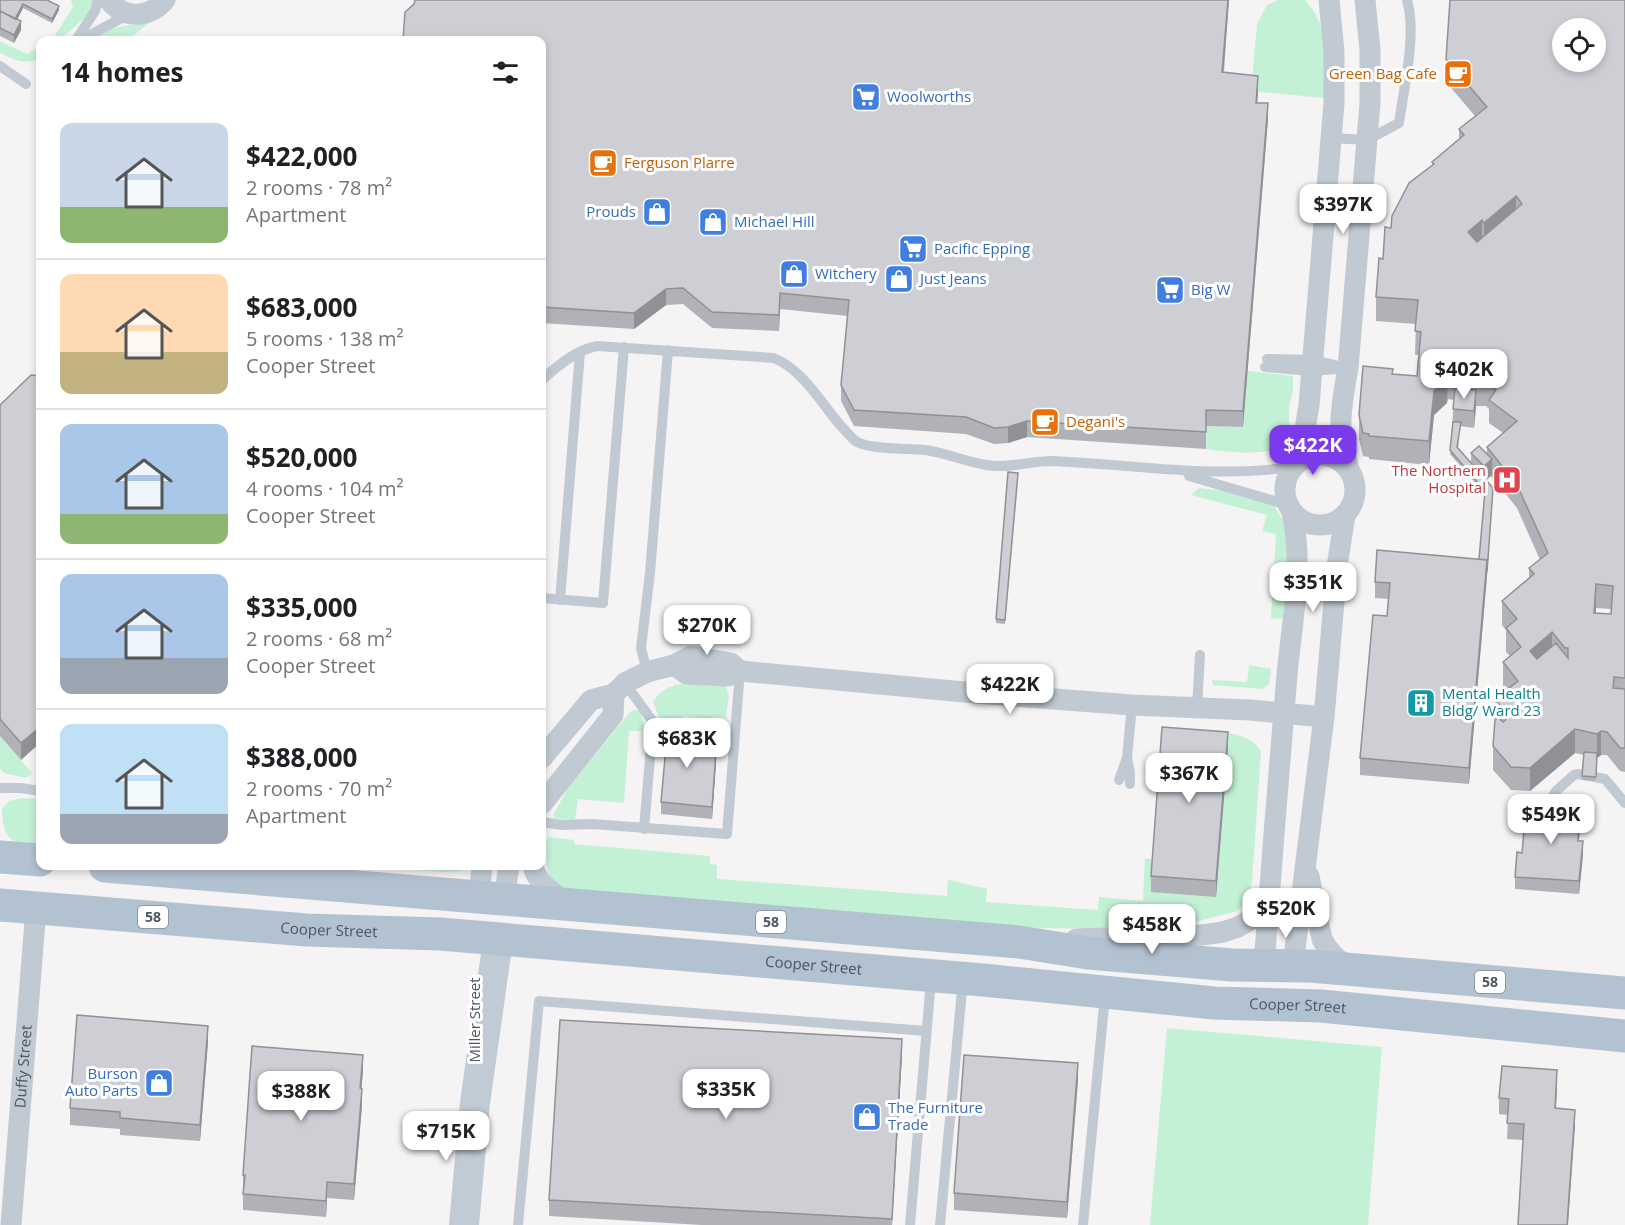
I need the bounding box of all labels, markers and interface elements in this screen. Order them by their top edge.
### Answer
map controls [1552,18,1606,72]
button: locate [1552,18,1606,72]
text: 14 homes [60,54,184,90]
icon: filters [489,56,522,89]
cafe icon: Green Bag Cafe [1442,58,1474,90]
place label: Green Bag Cafe [1329,63,1437,83]
supermarket icon: Woolworths [850,81,882,113]
place label: Woolworths [887,86,971,106]
text: $422,000 [246,138,357,174]
icon: home [108,147,180,219]
cafe icon: Ferguson Plarre [587,147,619,179]
place label: Ferguson Plarre [624,152,735,172]
text: 2 rooms · 78 m² [246,174,392,201]
pin: $397K [1301,184,1385,235]
text: $397K [1313,190,1373,217]
shop icon: Prouds [641,196,673,228]
text: Apartment [246,201,346,228]
place label: Prouds [586,201,636,221]
shop icon: Michael Hill [697,206,729,238]
place label: Michael Hill [734,211,815,231]
supermarket icon: Pacific Epping [897,233,929,265]
place label: Pacific Epping [934,238,1030,258]
shop icon: Witchery [778,258,810,290]
place label: Witchery [815,263,877,283]
shop icon: Just Jeans [883,263,915,295]
place label: Just Jeans [918,268,987,288]
supermarket icon: Big W [1154,274,1186,306]
place label: Big W [1191,279,1231,299]
text: $683,000 [246,289,357,325]
icon: home [108,298,180,370]
text: 5 rooms · 138 m² [246,325,404,352]
pin: $402K [1422,349,1506,400]
text: Cooper Street [246,352,375,379]
text: $402K [1434,355,1494,382]
cafe icon: Degani's [1029,406,1061,438]
place label: Degani's [1066,411,1125,431]
pin: $422K [1271,425,1355,476]
text: $422K [1283,431,1343,458]
text: $520,000 [246,439,357,475]
icon: home [108,448,180,520]
place label: The Northern Hospital [1391,460,1486,497]
hospital icon: The Northern Hospital [1491,464,1523,496]
text: 4 rooms · 104 m² [246,475,404,502]
text: Cooper Street [246,502,375,529]
pin: $351K [1271,562,1355,613]
text: $351K [1283,568,1343,595]
text: $335,000 [246,589,357,625]
icon: home [108,598,180,670]
pin: $270K [665,605,749,656]
text: $270K [677,611,737,638]
text: 2 rooms · 68 m² [246,625,392,652]
text: Cooper Street [246,652,375,679]
pin: $422K [968,664,1052,715]
text: $422K [980,670,1040,697]
place label: Mental Health Bldg/ Ward 23 [1442,683,1541,720]
building icon: Mental Health Bldg/ Ward 23 [1405,687,1437,719]
pin: $683K [645,718,729,769]
text: $683K [657,724,717,751]
text: $388,000 [246,739,357,775]
icon: home [108,748,180,820]
pin: $367K [1147,753,1231,804]
text: $367K [1159,759,1219,786]
text: 2 rooms · 70 m² [246,775,392,802]
pin: $549K [1509,794,1593,845]
text: $549K [1521,800,1581,827]
text: Apartment [246,802,346,829]
pin: $520K [1244,888,1328,939]
text: $520K [1256,894,1316,921]
pin: $458K [1110,904,1194,955]
road number: 58 [138,906,168,928]
text: $458K [1122,910,1182,937]
road number: 58 [756,911,786,933]
street label: Cooper Street [280,917,378,941]
street label: Cooper Street [764,951,863,979]
road number: 58 [1475,971,1505,993]
street label: Miller Street [464,977,484,1063]
street label: Cooper Street [1249,993,1347,1017]
street label: Duffy Street [9,1024,36,1109]
place label: Burson Auto Parts [65,1063,138,1100]
shop icon: Burson Auto Parts [143,1067,175,1099]
pin: $335K [684,1069,768,1120]
pin: $388K [259,1071,343,1122]
text: $335K [696,1075,756,1102]
text: $388K [271,1077,331,1104]
place label: The Furniture Trade [888,1097,983,1134]
shop icon: The Furniture Trade [851,1101,883,1133]
pin: $715K [404,1111,488,1162]
text: $715K [416,1117,476,1144]

